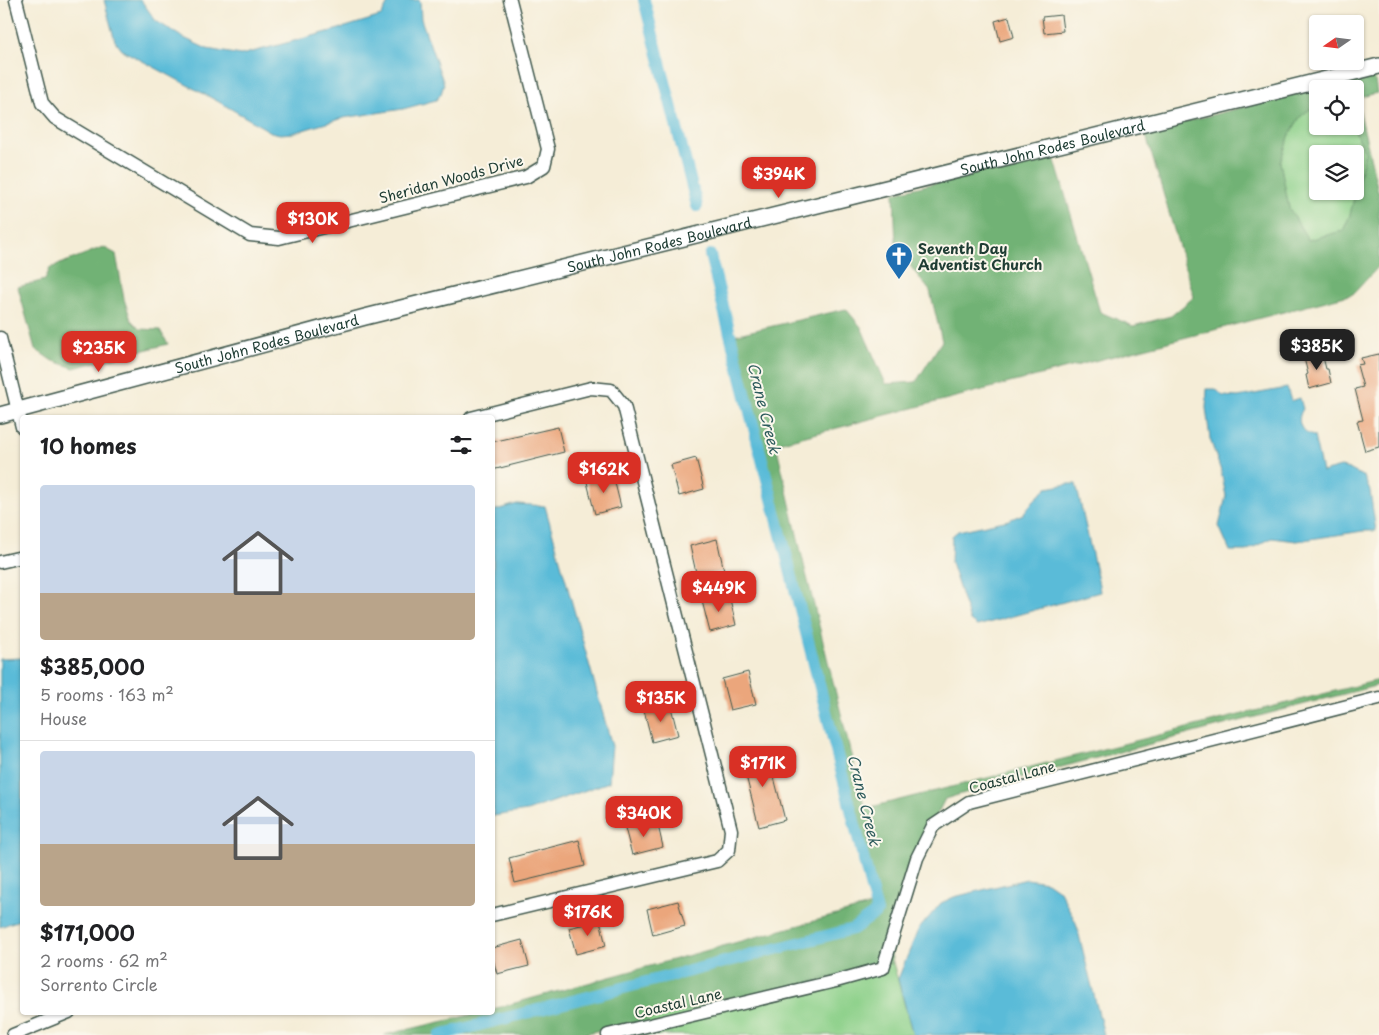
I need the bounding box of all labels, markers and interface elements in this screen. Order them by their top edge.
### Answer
north arrow [1309,15,1364,70]
map controls [1309,15,1364,200]
button: locate [1309,80,1364,135]
street label: South John Rodes Boulevard [958,114,1147,180]
button: layers [1309,145,1364,200]
street label: Sheridan Woods Drive [377,150,525,208]
pin: $394K [744,156,814,199]
text: $394K [753,161,805,185]
pin: $130K [278,202,348,244]
text: $130K [287,206,339,230]
street label: South John Rodes Boulevard [565,211,754,277]
place label: Seventh Day Adventist Church [918,238,1042,275]
church icon: Seventh Day Adventist Church [884,241,914,280]
street label: South John Rodes Boulevard [172,309,361,378]
pin: $385K [1282,328,1352,371]
pin: $235K [64,330,134,373]
text: $385K [1291,333,1343,357]
text: $235K [72,335,126,359]
water label: Crane Creek [743,360,788,457]
text: 10 homes [40,429,137,461]
icon: filters [447,431,475,459]
pin: $162K [569,452,639,494]
text: $162K [579,456,629,480]
icon: home [213,518,303,608]
pin: $449K [684,570,754,613]
text: $449K [692,575,746,599]
text: $385,000 [40,650,145,682]
pin: $135K [626,680,696,723]
text: 5 rooms · 163 m² [40,682,174,706]
text: $135K [636,685,686,709]
text: House [40,706,87,730]
pin: $171K [728,746,798,788]
text: $171K [740,750,786,774]
water label: Crane Creek [843,752,888,849]
street label: Coastal Lane [966,755,1058,799]
icon: home [213,783,303,873]
pin: $340K [609,796,679,838]
text: $340K [617,800,671,824]
pin: $176K [553,894,623,937]
text: $176K [564,899,612,923]
text: $171,000 [40,916,135,948]
text: 2 rooms · 62 m² [40,948,168,972]
text: Sorrento Circle [40,972,158,996]
street label: Coastal Lane [632,983,724,1023]

